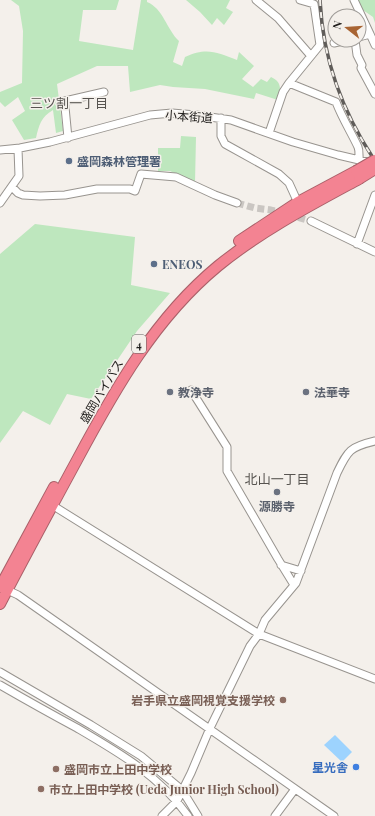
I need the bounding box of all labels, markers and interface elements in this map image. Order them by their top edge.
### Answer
north arrow [327,8,367,48]
text: N [329,19,345,31]
district label: 三ツ割一丁目 [30,94,108,111]
street label: 小本街道 [164,106,214,126]
place label: 盛岡森林管理署 [77,153,161,169]
marker: 盛岡森林管理署 [64,156,74,166]
place label: ENEOS [162,256,202,272]
marker: ENEOS [149,259,159,269]
road number: 4 [132,335,146,353]
street label: 盛岡バイパス [76,356,126,426]
place label: 教浄寺 [178,384,214,400]
place label: 法華寺 [314,384,350,400]
marker: 教浄寺 [165,387,175,397]
marker: 法華寺 [301,387,311,397]
district label: 北山一丁目 [244,470,310,487]
marker: 源勝寺 [272,487,282,497]
place label: 源勝寺 [259,498,295,514]
place label: 岩手県立盛岡視覚支援学校 [131,692,275,708]
marker: 岩手県立盛岡視覚支援学校 [278,695,288,705]
place label: 星光舎 [312,759,348,775]
place label: 盛岡市立上田中学校 [64,761,172,777]
marker: 星光舎 [351,762,361,772]
marker: 盛岡市立上田中学校 [51,764,61,774]
place label: 市立上田中学校 (Ueda Junior High School) [49,781,279,797]
marker: 市立上田中学校 (Ueda Junior High School) [36,784,46,794]

